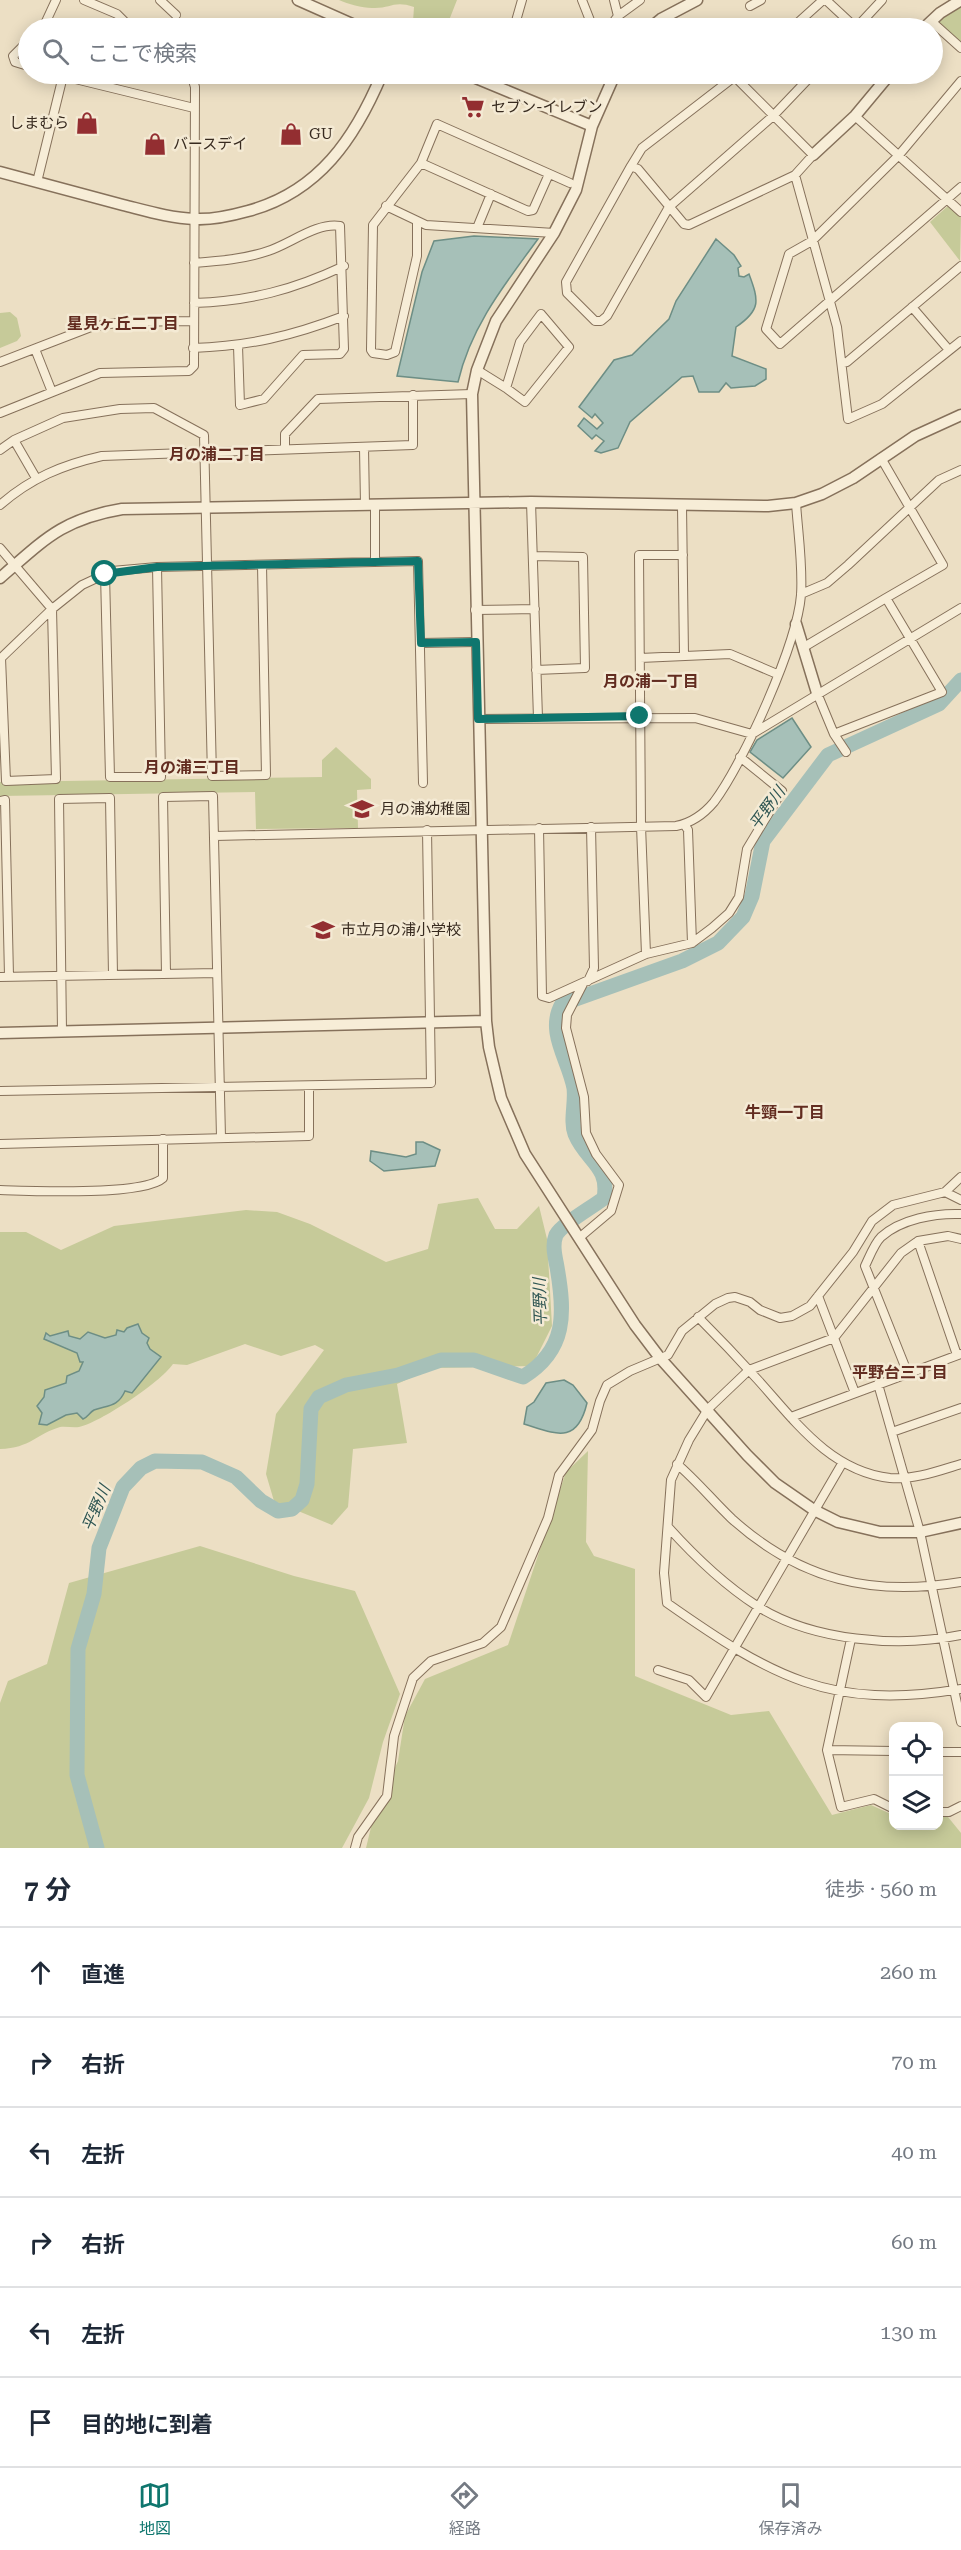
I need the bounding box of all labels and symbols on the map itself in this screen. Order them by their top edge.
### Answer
supermarket icon: セブン-イレブン [460,94,486,120]
place label: セブン-イレブン [491,98,603,116]
shop icon: しまむら [74,110,100,136]
place label: しまむら [9,114,69,132]
shop icon: GU [278,121,304,147]
place label: GU [309,125,333,143]
shop icon: バースデイ [142,131,168,157]
place label: バースデイ [173,135,247,153]
district label: 星見ヶ丘二丁目 [67,314,179,333]
district label: 月の浦二丁目 [169,445,265,464]
route start [91,560,117,586]
district label: 月の浦一丁目 [603,672,699,691]
route end [626,702,652,728]
district label: 月の浦三丁目 [144,758,240,777]
water label: 平野川 [745,781,790,833]
school or university icon: 月の浦幼稚園 [349,796,375,822]
place label: 月の浦幼稚園 [380,800,470,818]
school or university icon: 市立月の浦小学校 [310,917,336,943]
place label: 市立月の浦小学校 [341,921,461,939]
district label: 牛頸一丁目 [745,1103,825,1122]
water label: 平野川 [530,1276,550,1326]
district label: 平野台三丁目 [852,1363,948,1382]
water label: 平野川 [78,1480,115,1534]

